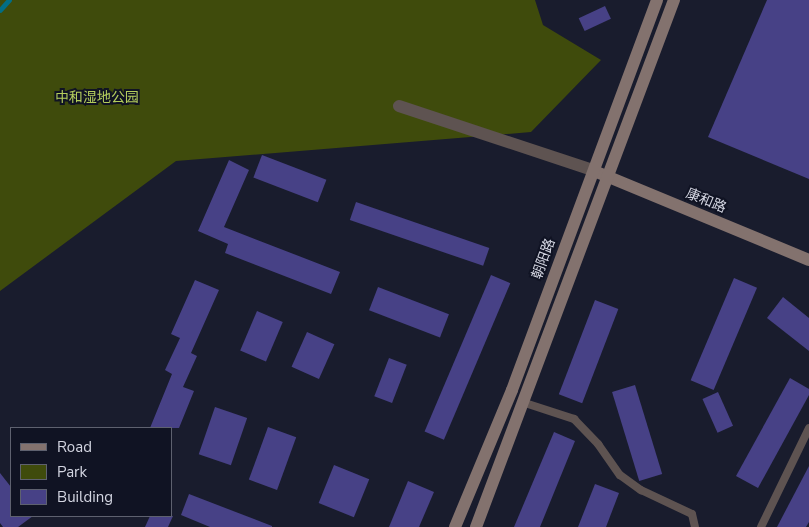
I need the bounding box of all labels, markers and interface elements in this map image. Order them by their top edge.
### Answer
park label: 中和湿地公园 [55,90,139,106]
street label: 康和路 [683,185,729,217]
street label: 朝阳路 [529,236,559,282]
legend [10,427,172,517]
text: Road [57,437,92,457]
text: Park [57,462,87,482]
text: Building [57,487,113,507]

